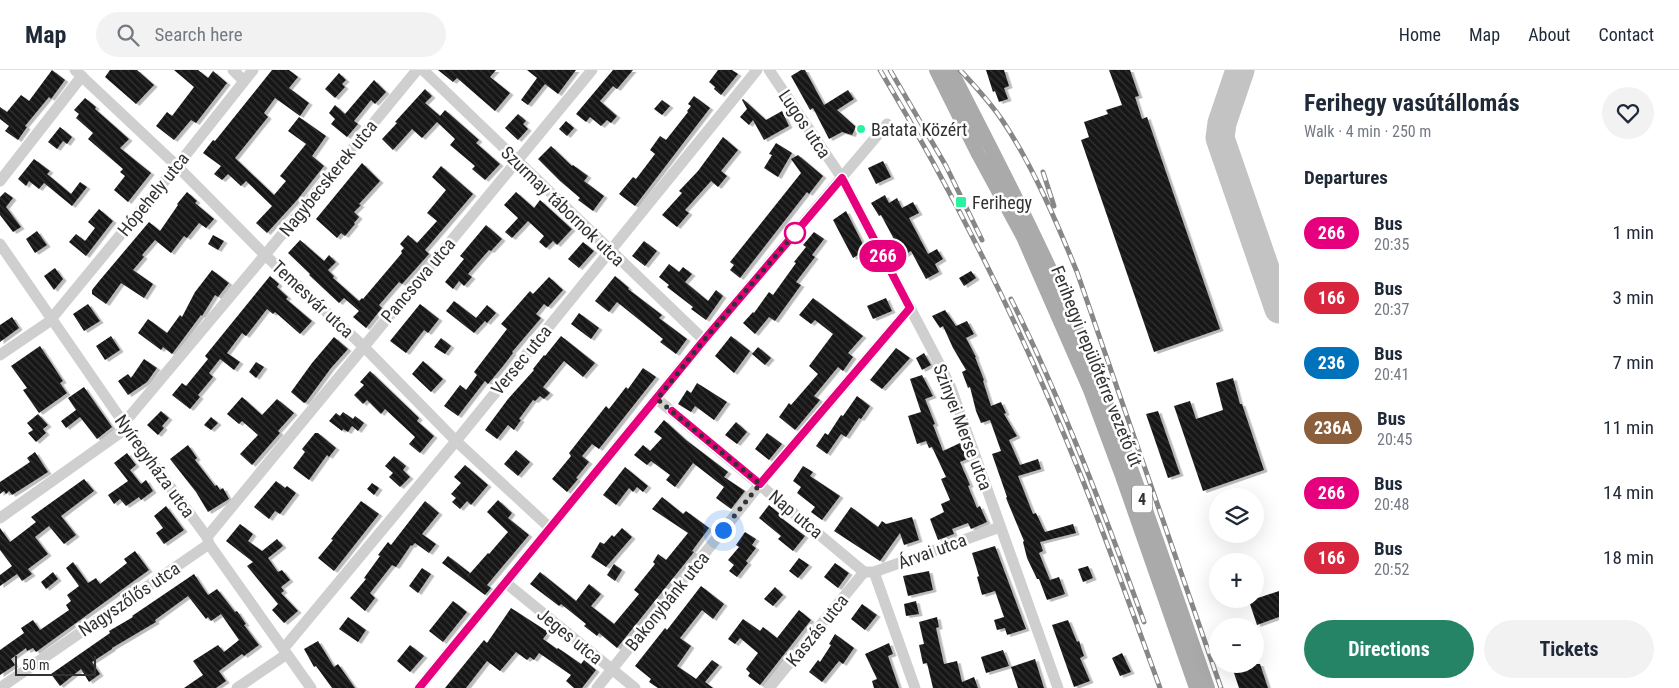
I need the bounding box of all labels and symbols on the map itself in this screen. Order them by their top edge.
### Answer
street label: Lugos utca [774,86,836,162]
street label: Nagybecskerek utca [275,116,381,240]
place label: Batata Közért [871,119,967,140]
marker: Batata Közért [855,123,867,135]
street label: Szurmay tábornok utca [497,142,629,270]
street label: Hópehely utca [113,148,193,240]
place label: Ferihegy [972,192,1033,213]
marker: Ferihegy [954,195,968,209]
unlabelled marker [784,222,806,244]
street label: Pancsova utca [377,233,459,327]
line badge: 266 [854,240,912,272]
street label: Temesvár utca [268,256,358,342]
street label: Ferihegyi repülőtérre vezető út [1047,263,1147,469]
street label: Versec utca [487,321,555,399]
street label: Szinyei Merse utca [929,361,997,493]
street label: Nyíregyháza utca [111,410,199,522]
street label: Nap utca [765,485,827,543]
road number: 4 [1132,486,1152,512]
your location [711,518,736,543]
street label: Árvai utca [895,529,969,573]
street label: Bakonybánk utca [621,547,713,655]
street label: Nagyszőlős utca [74,557,184,641]
street label: Kaszás utca [782,590,852,670]
street label: Jeges utca [533,603,607,669]
scale bar [15,653,96,676]

